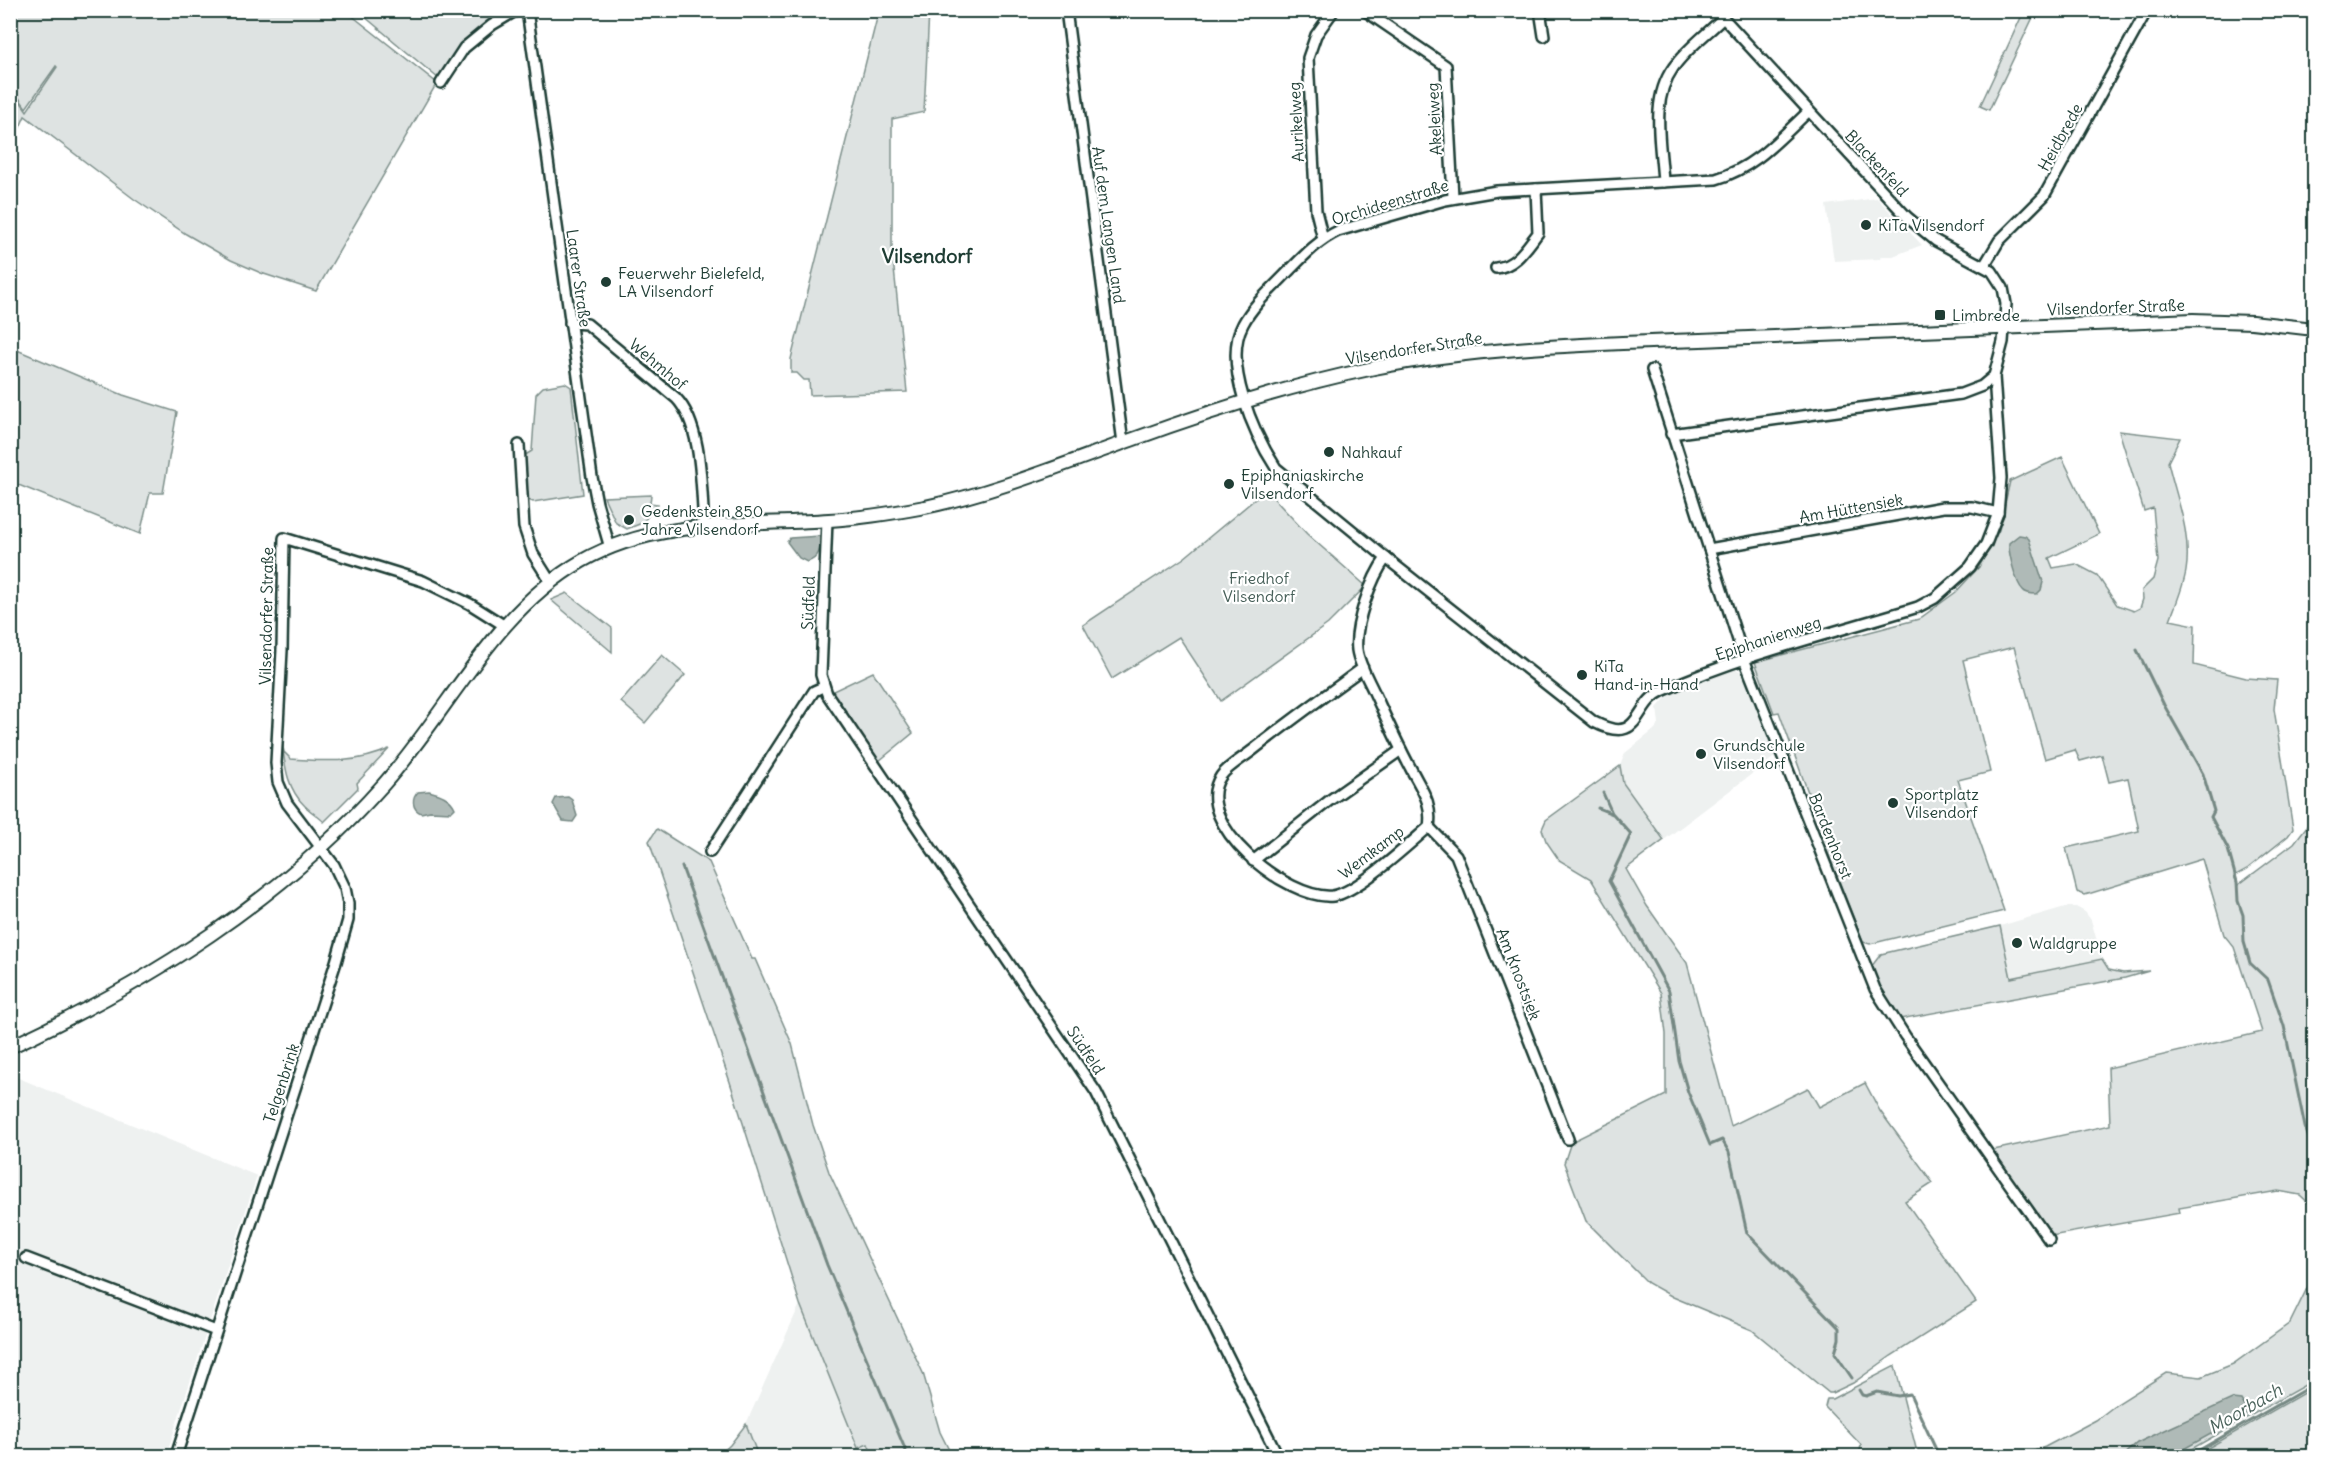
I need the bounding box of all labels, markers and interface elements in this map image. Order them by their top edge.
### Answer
street label: Aurikelweg [1284,81,1308,163]
street label: Akeleiweg [1422,82,1446,156]
street label: Heidbrede [2033,100,2087,174]
street label: Blackenfeld [1841,126,1913,200]
street label: Auf dem Langen Land [1088,145,1130,305]
street label: Orchideenstraße [1329,175,1451,229]
place label: KiTa Vilsendorf [1878,215,1985,235]
marker: KiTa Vilsendorf [1859,218,1873,232]
street label: Laarer Straße [562,228,596,328]
district label: Vilsendorf [882,243,974,268]
place label: Feuerwehr Bielefeld, LA Vilsendorf [618,263,765,301]
marker: Feuerwehr Bielefeld, LA Vilsendorf [599,275,613,289]
street label: Vilsendorfer Straße [2047,295,2185,319]
place label: Limbrede [1952,305,2020,325]
marker: Limbrede [1933,308,1947,322]
street label: Vilsendorfer Straße [1344,327,1484,369]
street label: Wehmhof [625,334,692,394]
place label: Nahkauf [1341,442,1403,462]
marker: Nahkauf [1322,445,1336,459]
place label: Epiphaniaskirche Vilsendorf [1241,465,1364,503]
marker: Epiphaniaskirche Vilsendorf [1222,477,1236,491]
street label: Am Hüttensiek [1798,489,1904,527]
place label: Gedenkstein 850 Jahre Vilsendorf [641,501,763,539]
marker: Gedenkstein 850 Jahre Vilsendorf [622,513,636,527]
street label: Vilsendorfer Straße [255,547,277,685]
park label: Friedhof Vilsendorf [1223,568,1296,606]
street label: Südfeld [797,576,819,630]
street label: Epiphanienweg [1712,611,1824,665]
place label: KiTa Hand-in-Hand [1594,656,1699,694]
marker: KiTa Hand-in-Hand [1575,668,1589,682]
place label: Grundschule Vilsendorf [1713,735,1805,773]
marker: Grundschule Vilsendorf [1694,747,1708,761]
place label: Sportplatz Vilsendorf [1905,784,1979,822]
street label: Bardenhorst [1805,790,1857,882]
marker: Sportplatz Vilsendorf [1886,796,1900,810]
street label: Wemkamp [1334,821,1408,883]
street label: Am Knostsiek [1492,925,1546,1023]
place label: Waldgruppe [2029,933,2117,953]
marker: Waldgruppe [2010,936,2024,950]
street label: Südfeld [1063,1022,1109,1078]
street label: Telgenbrink [259,1041,303,1125]
water label: Moorbach [2204,1378,2286,1439]

